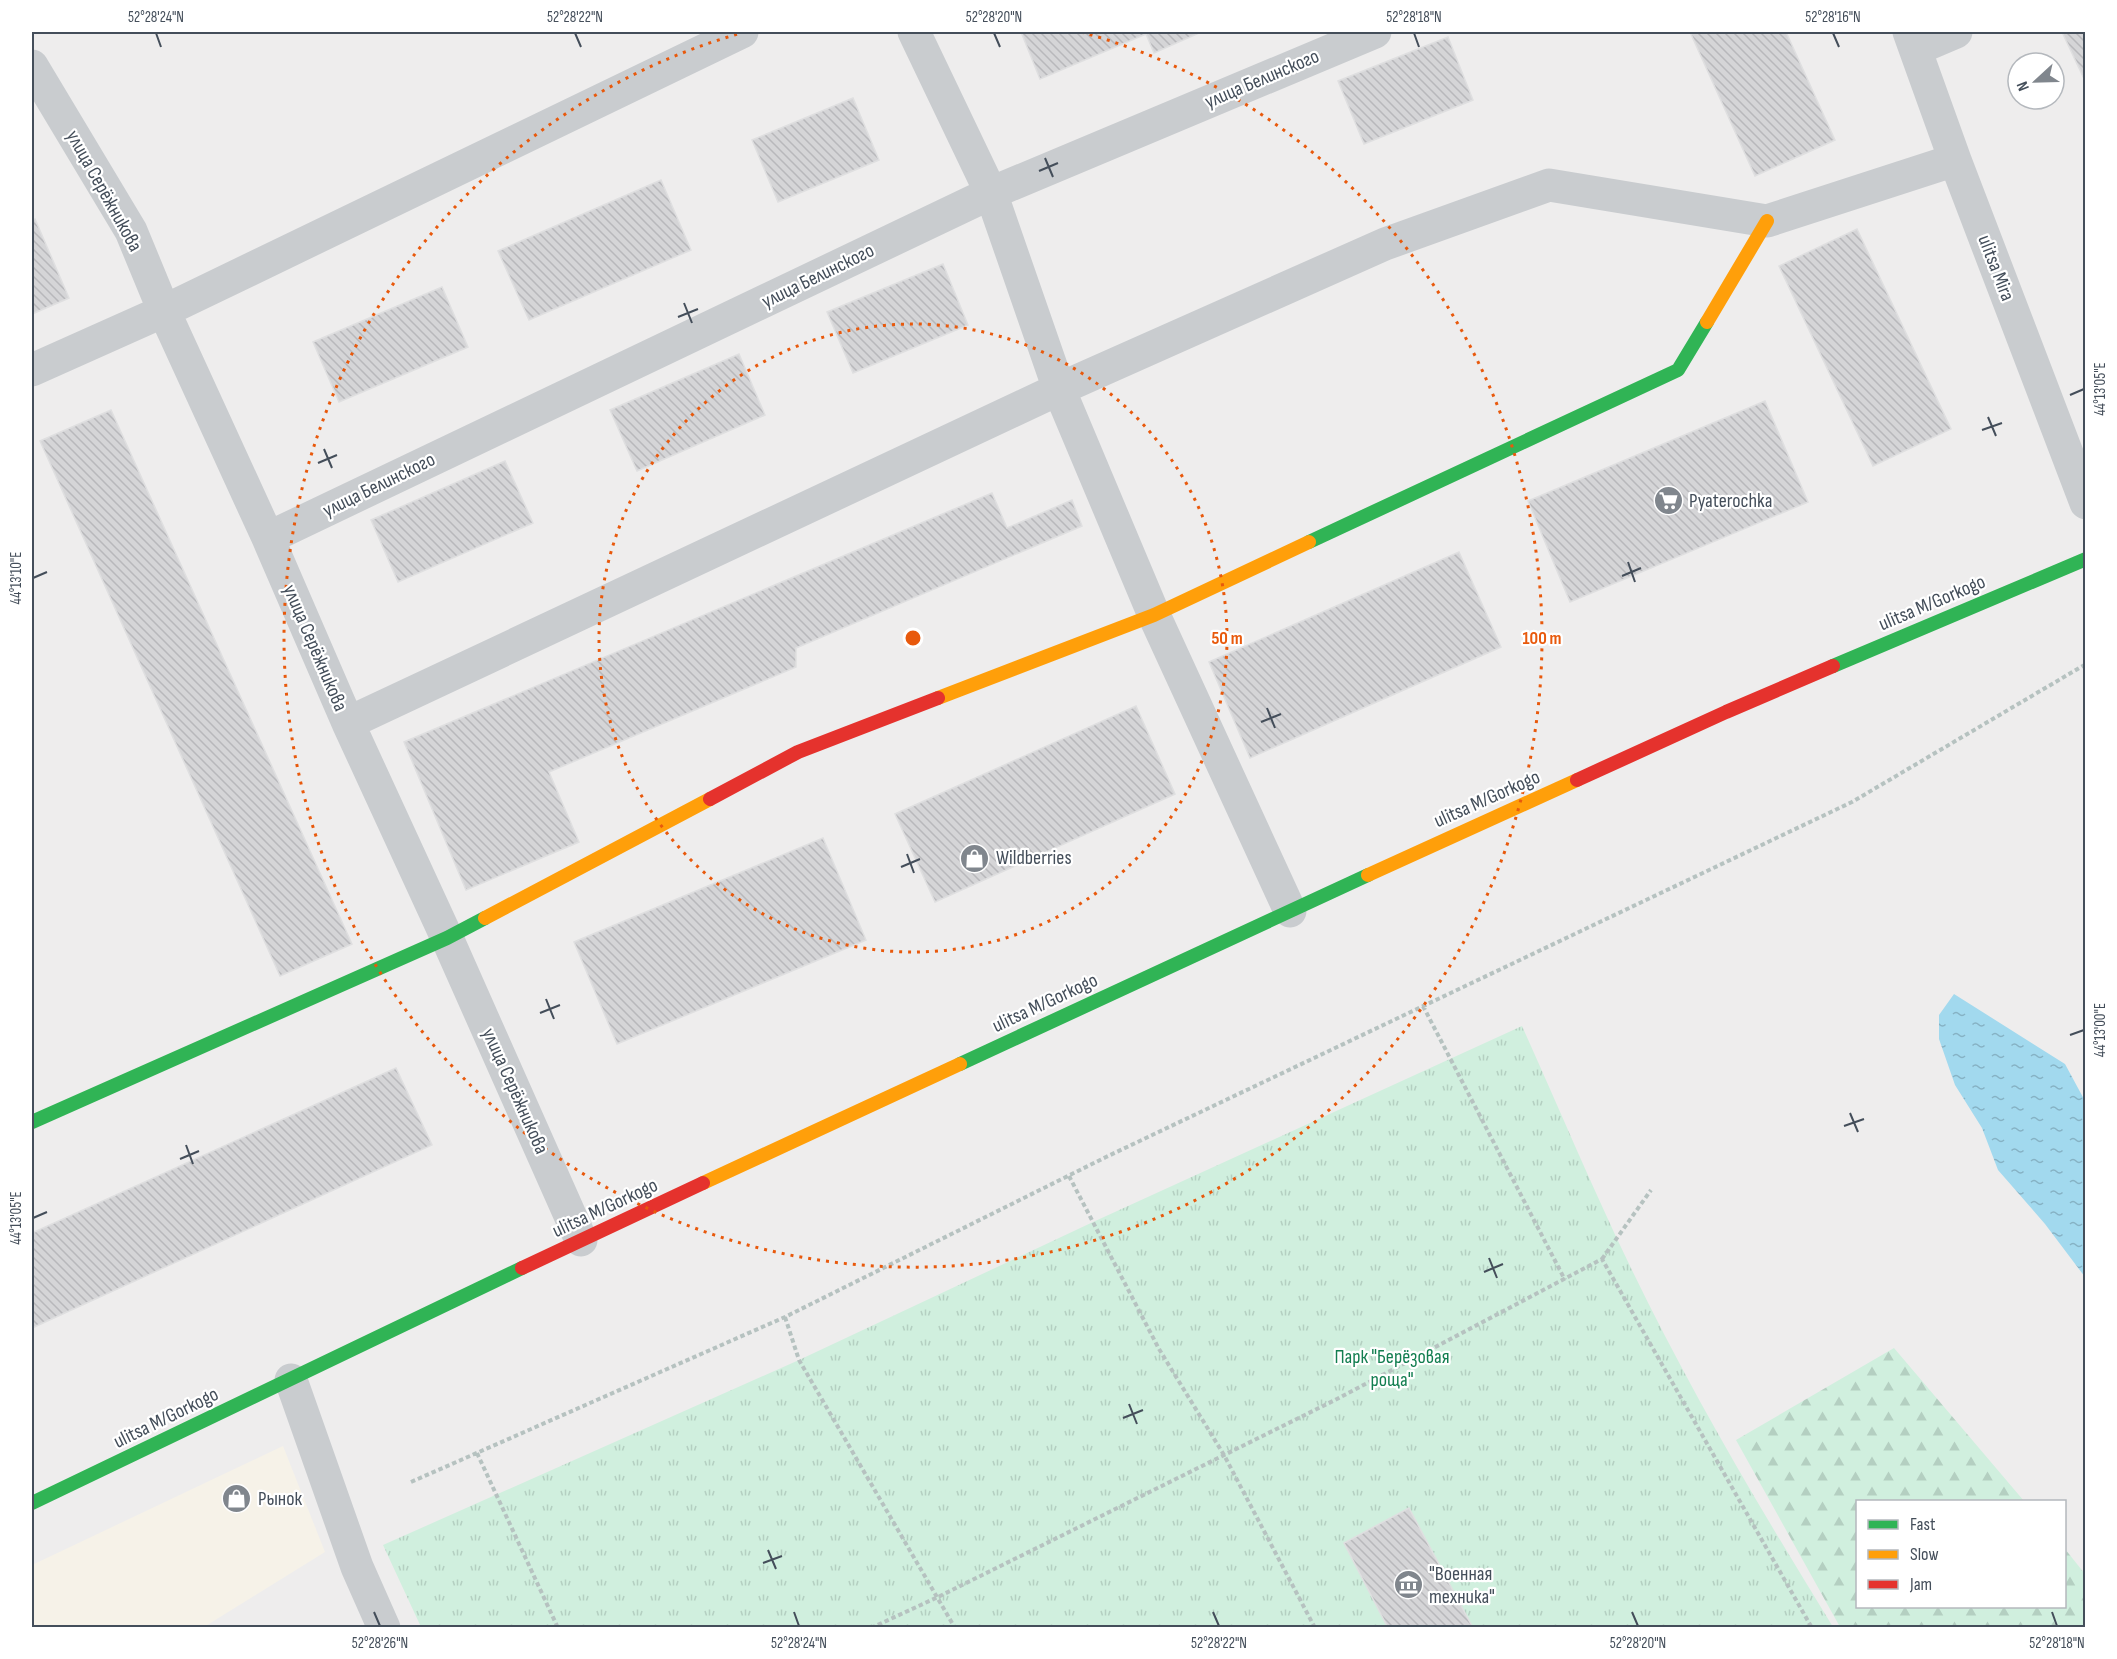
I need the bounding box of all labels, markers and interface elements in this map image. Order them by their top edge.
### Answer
text: 52°28'24"N [128,8,184,27]
text: 52°28'22"N [547,8,603,27]
text: 52°28'20"N [966,8,1022,27]
text: 52°28'18"N [1386,8,1442,27]
text: 52°28'16"N [1805,8,1861,27]
street label: улица Белинского [1201,44,1323,114]
north arrow [2006,51,2066,111]
text: N [2013,79,2034,94]
street label: улица Серёжникова [61,126,147,256]
street label: ulitsa Mira [1972,232,2020,304]
street label: улица Белинского [758,238,878,314]
text: 44°13'05"E [2091,362,2110,416]
street label: улица Белинского [319,447,439,523]
supermarket icon: Pyaterochka [1652,485,1684,517]
place label: Pyaterochka [1689,489,1772,513]
text: 44°13'10"E [7,552,26,604]
street label: ulitsa M/Gorkogo [1875,570,1989,636]
street label: улица Серёжникова [278,581,352,715]
centre of rings [903,628,923,648]
text: 50 m [1211,628,1243,649]
text: 100 m [1523,628,1562,649]
street label: ulitsa M/Gorkogo [1430,765,1544,833]
shop icon: Wildberries [959,842,991,874]
place label: Wildberries [996,846,1072,870]
street label: ulitsa M/Gorkogo [988,968,1102,1038]
text: 44°13'00"E [2091,1003,2110,1057]
street label: улица Серёжникова [477,1024,553,1158]
street label: ulitsa M/Gorkogo [548,1173,662,1243]
text: 44°13'05"E [7,1191,26,1245]
park label: Парк "Берёзовая роща" [1334,1345,1450,1392]
street label: ulitsa M/Gorkogo [110,1382,222,1454]
shop icon: Рынок [221,1483,253,1515]
place label: Рынок [258,1487,302,1511]
legend [1856,1500,2066,1608]
text: Fast [1910,1514,1936,1535]
text: Slow [1910,1544,1939,1565]
place label: "Военная техника" [1429,1562,1495,1609]
museum icon: "Военная техника" [1392,1569,1424,1601]
text: Jam [1909,1574,1932,1595]
text: 52°28'26"N [352,1634,408,1653]
text: 52°28'24"N [771,1634,827,1653]
text: 52°28'22"N [1191,1634,1247,1653]
text: 52°28'20"N [1610,1634,1666,1653]
text: 52°28'18"N [2029,1634,2085,1653]

